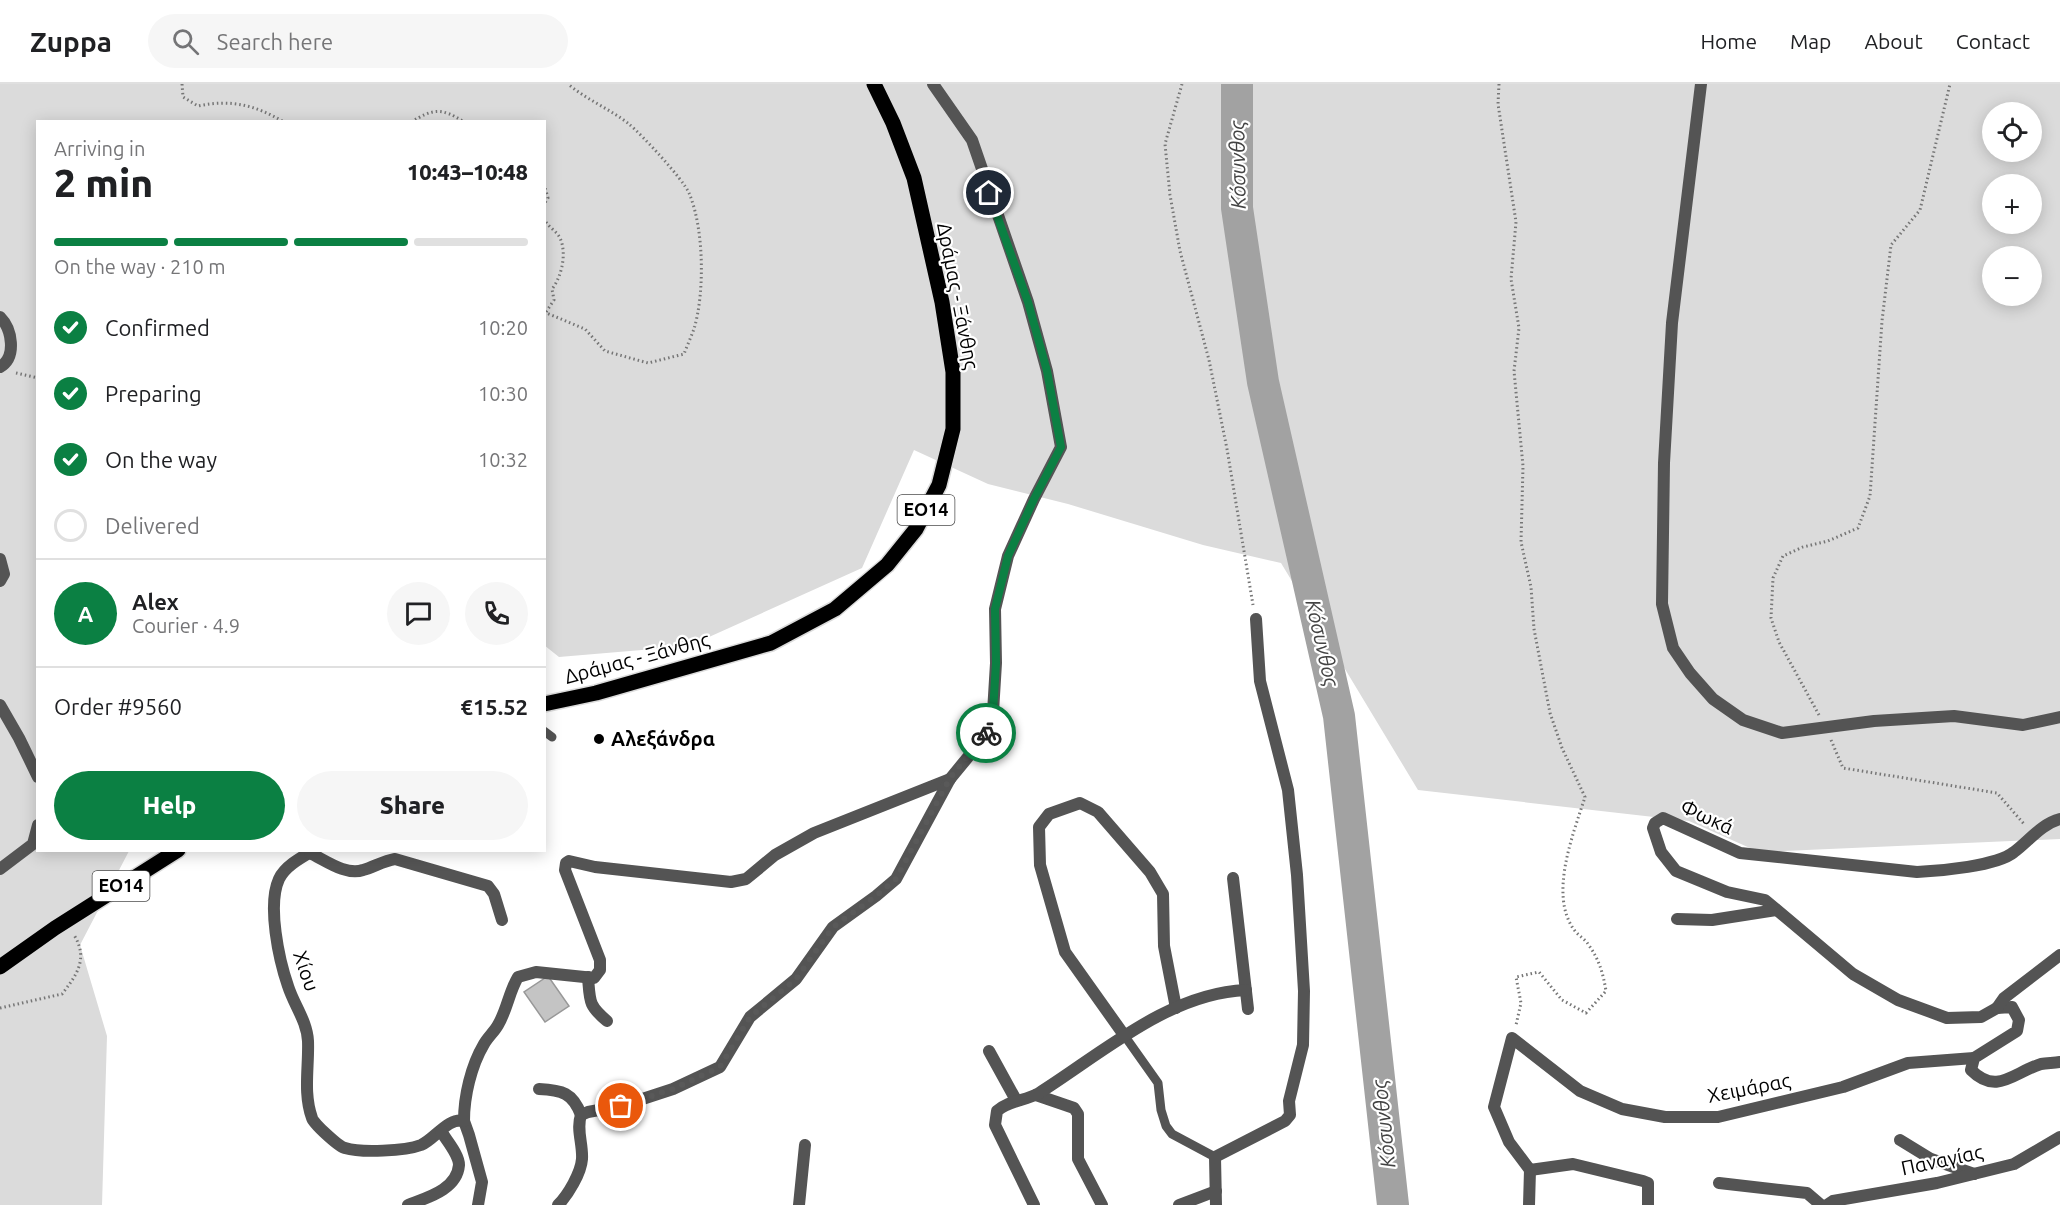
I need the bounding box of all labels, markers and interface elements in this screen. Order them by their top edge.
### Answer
search box [148,14,568,68]
icon: search [169,25,202,58]
text: Zuppa [30,26,112,57]
text: Search here [217,29,333,54]
text: Home [1700,29,1757,53]
text: Map [1790,29,1831,53]
text: About [1864,29,1923,53]
text: Contact [1956,29,2030,53]
map controls [1982,102,2042,306]
button: locate [1982,102,2042,162]
water label: Κόσυνθος [1224,120,1250,209]
text: Arriving in [54,137,145,160]
text: 10:43–10:48 [407,159,528,184]
text: 2 min [54,161,153,204]
pin [963,167,1014,218]
button: + [1982,174,2042,234]
icon: home [972,176,1005,209]
street label: Δράμας - Ξάνθης [933,221,984,371]
button: − [1982,246,2042,306]
text: On the way · 210 m [54,255,226,278]
icon: check [54,311,87,344]
text: Confirmed [105,315,210,340]
text: 10:20 [478,316,528,339]
icon: check [54,377,87,410]
text: Preparing [105,381,202,406]
text: 10:30 [478,382,528,405]
icon: check [54,443,87,476]
text: On the way [105,447,217,472]
text: 10:32 [478,448,528,471]
road number: ΕΟ14 [898,495,954,525]
text: Delivered [105,513,200,538]
button: chat [387,582,450,645]
button: phone [465,582,528,645]
text: Alex [132,589,179,614]
water label: Κόσυνθος [1301,597,1345,689]
text: A [78,601,93,626]
text: Courier · 4.9 [132,614,240,637]
street label: Δράμας - Ξάνθης [562,627,712,688]
text: Order #9560 [54,694,182,719]
text: €15.52 [461,694,528,719]
courier [956,703,1016,763]
icon: bike [970,717,1003,750]
place label: Αλεξάνδρα [611,727,715,750]
marker: Αλεξάνδρα [592,732,606,746]
button: Help [54,771,285,840]
button: Share [297,771,528,840]
street label: Φωκά [1677,794,1737,839]
road number: ΕΟ14 [92,871,150,901]
street label: Χίου [289,948,324,994]
street label: Χειμάρας [1705,1068,1792,1107]
water label: Κόσυνθος [1366,1078,1400,1169]
pin [595,1080,646,1131]
icon: bag [604,1089,637,1122]
street label: Παναγίας [1899,1140,1985,1179]

